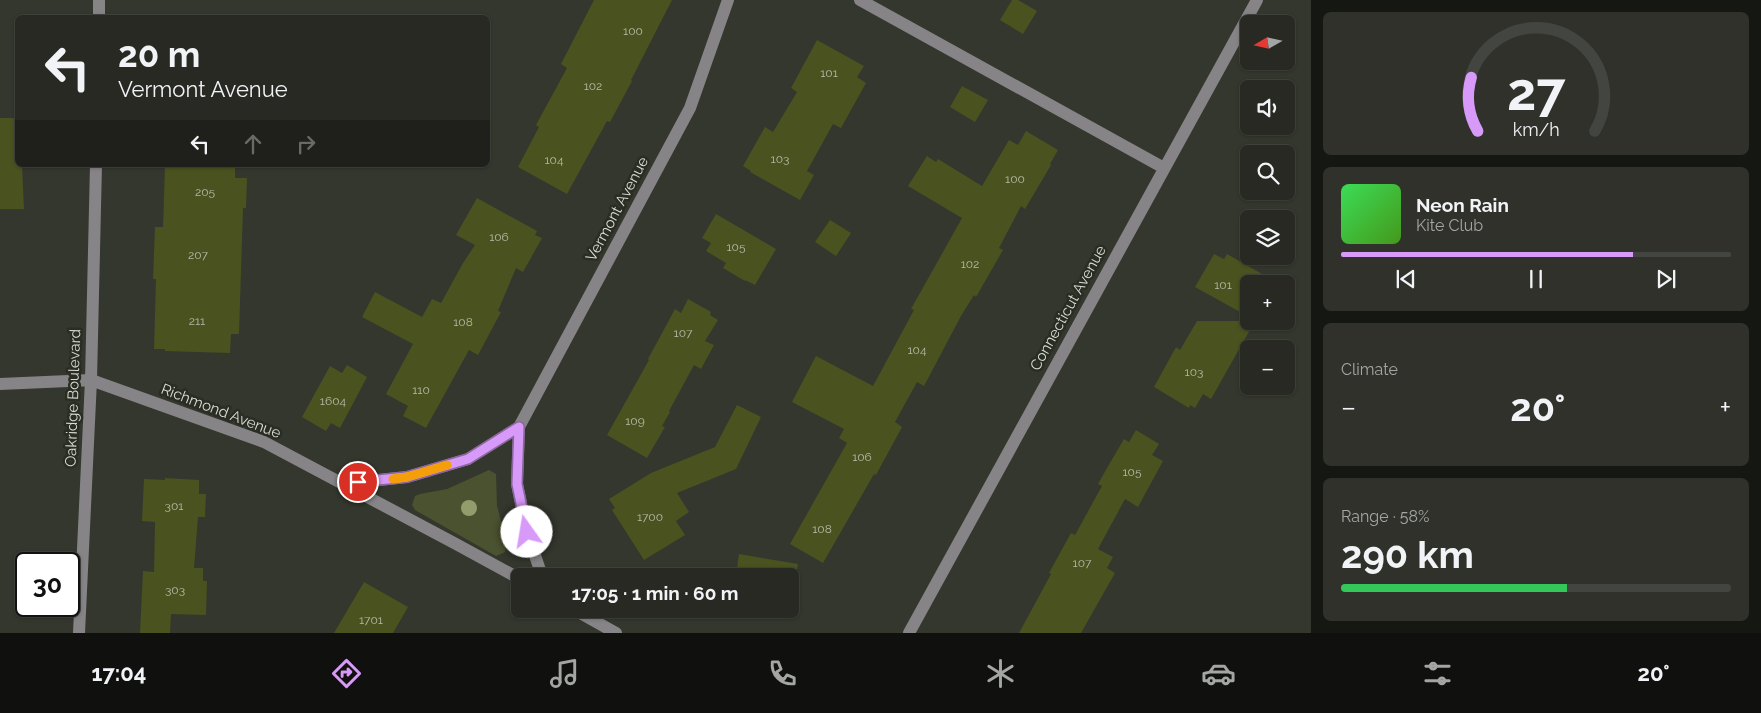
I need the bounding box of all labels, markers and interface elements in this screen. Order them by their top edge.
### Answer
north arrow [1240,15,1295,70]
map controls [1240,15,1295,395]
house number: 100 [623,24,643,38]
text: 20 m [118,34,200,75]
icon: left [35,35,100,100]
text: 27 [1507,61,1566,122]
house number: 101 [820,66,838,80]
text: Vermont Avenue [118,76,288,102]
house number: 102 [584,79,602,93]
button: sound [1240,80,1295,135]
text: km/h [1512,119,1560,140]
icon: left [186,130,214,158]
icon: ahead [239,130,267,158]
icon: right [292,130,320,158]
button: search [1240,145,1295,200]
house number: 103 [771,152,789,166]
house number: 104 [544,153,564,167]
street label: Vermont Avenue [582,154,652,264]
house number: 100 [1005,172,1025,186]
house number: 205 [195,185,216,199]
text: Neon Rain [1416,194,1509,216]
button: layers [1240,210,1295,265]
text: Kite Club [1416,216,1483,235]
house number: 106 [489,230,509,244]
house number: 105 [726,240,746,254]
street label: Connecticut Avenue [1026,242,1110,374]
house number: 207 [188,248,209,262]
house number: 102 [961,257,979,271]
icon: previous [1392,265,1420,293]
icon: pause [1522,265,1550,293]
icon: next [1652,265,1680,293]
button: + [1240,275,1295,330]
house number: 101 [1214,278,1232,292]
house number: 211 [189,314,205,328]
house number: 108 [453,315,473,329]
house number: 107 [674,326,693,340]
street label: Oakridge Boulevard [62,329,84,467]
button: − [1240,340,1295,395]
house number: 104 [907,343,927,357]
text: Climate [1341,360,1398,379]
house number: 103 [1185,365,1203,379]
street label: Richmond Avenue [159,380,284,442]
house number: 110 [412,383,430,397]
text: 20° [1510,385,1565,430]
text: − [1341,391,1356,424]
text: + [1719,391,1731,424]
house number: 1604 [320,394,347,408]
house number: 109 [625,414,645,428]
house number: 106 [852,450,872,464]
pin [337,461,379,503]
house number: 105 [1122,465,1142,479]
icon: arrive [344,468,372,496]
house number: 301 [165,499,183,513]
position arrow [500,505,552,557]
text: Range · 58% [1341,507,1429,526]
house number: 1700 [637,510,663,524]
house number: 108 [812,522,832,536]
text: 290 km [1341,532,1474,577]
speed limit sign: 30 [15,552,80,617]
house number: 107 [1073,556,1092,570]
text: 17:05 · 1 min · 60 m [571,582,739,604]
house number: 303 [165,583,185,597]
house number: 1701 [359,613,383,627]
icon: directions [329,656,364,691]
icon: music [547,656,582,691]
icon: phone [765,656,800,691]
icon: climate [983,656,1018,691]
icon: car [1201,656,1236,691]
icon: filters [1420,656,1455,691]
text: 17:04 [92,660,146,686]
text: 20° [1638,660,1669,686]

